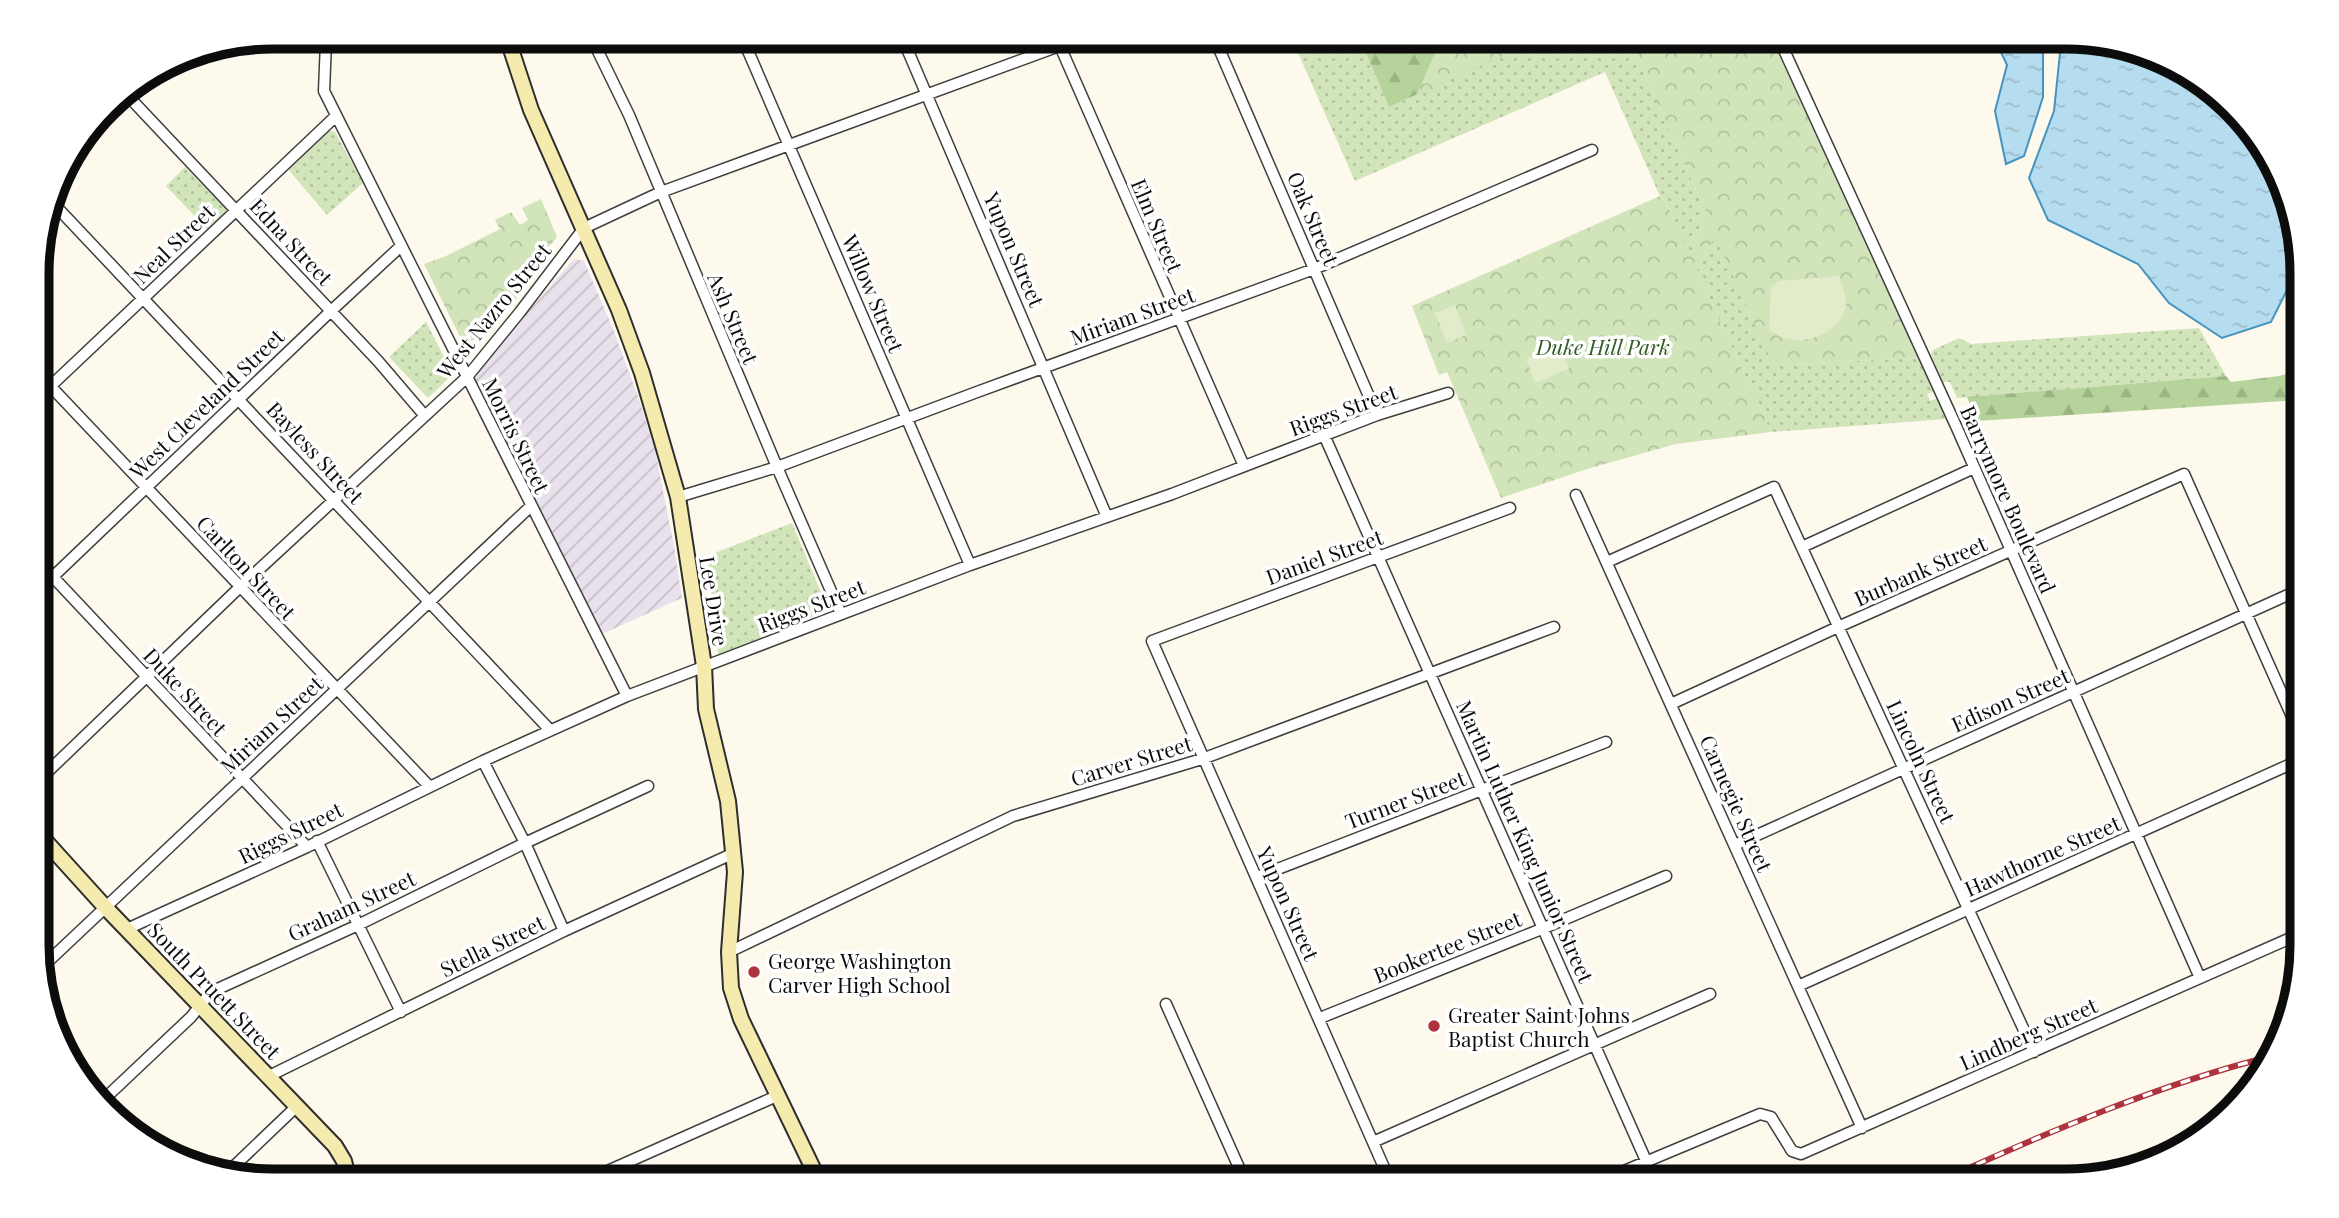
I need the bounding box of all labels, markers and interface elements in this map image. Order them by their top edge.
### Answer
street label: Oak Street [1282,167,1346,270]
street label: Elm Street [1126,174,1190,277]
street label: Yupon Street [978,186,1052,311]
street label: Edna Street [244,191,340,291]
street label: Neal Street [126,197,220,289]
street label: Willow Street [836,229,912,357]
street label: West Nazro Street [429,236,557,384]
street label: Ash Street [702,267,766,368]
street label: Miriam Street [1066,279,1199,351]
street label: West Cleveland Street [122,322,290,485]
park label: Duke Hill Park [1535,332,1670,360]
street label: Morris Street [477,373,557,498]
street label: Riggs Street [1285,376,1401,441]
street label: Bayless Street [261,395,371,510]
street label: Barrymore Boulevard [1955,401,2063,597]
street label: Carlton Street [191,509,303,626]
street label: Daniel Street [1262,522,1387,590]
street label: Burbank Street [1849,528,1991,612]
street label: Lee Drive [694,554,736,648]
street label: Riggs Street [753,572,869,638]
street label: Duke Street [138,641,234,741]
street label: Edison Street [1947,660,2074,737]
street label: Miriam Street [214,669,329,779]
street label: Martin Luther King Junior Street [1451,695,1601,987]
street label: Lincoln Street [1881,695,1963,828]
street label: Carver Street [1067,728,1196,792]
street label: Carnegie Street [1694,730,1780,876]
street label: Turner Street [1341,763,1470,835]
street label: Riggs Street [233,794,347,869]
street label: Hawthorne Street [1960,808,2125,902]
street label: Yupon Street [1251,841,1327,965]
street label: Graham Street [283,863,420,947]
street label: Bookertee Street [1369,903,1526,988]
street label: Stella Street [435,907,550,982]
street label: South Pruett Street [142,916,288,1065]
place label: George Washington Carver High School [768,946,952,998]
marker: George Washington Carver High School [746,964,762,980]
street label: Lindberg Street [1955,990,2102,1076]
place label: Greater Saint Johns Baptist Church [1448,1000,1630,1052]
marker: Greater Saint Johns Baptist Church [1426,1018,1442,1034]

